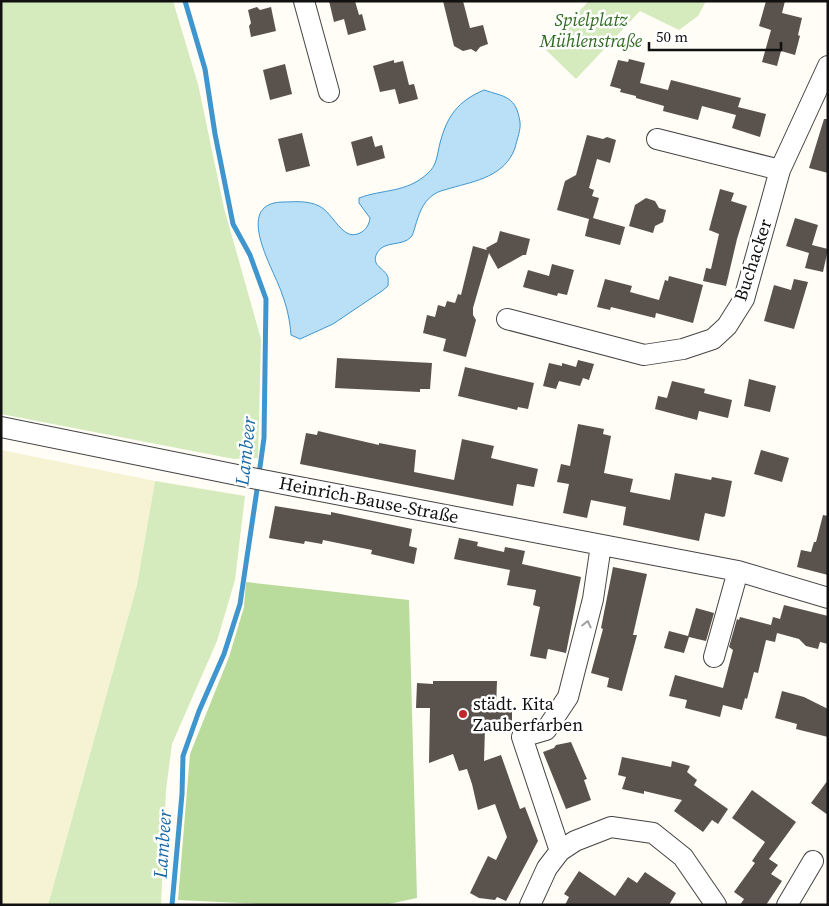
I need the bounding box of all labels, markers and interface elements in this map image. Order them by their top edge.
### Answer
park label: Spielplatz Mühlenstraße [539,7,643,53]
scale bar [649,20,782,52]
text: 50 m [656,26,688,47]
street label: Buchacker [728,215,778,304]
water label: Lambeer [228,414,262,488]
street label: Heinrich-Bause-Straße [277,470,461,529]
one-way arrow [581,619,592,628]
place label: städt. Kita Zauberfarben [473,691,583,737]
marker: städt. Kita Zauberfarben [457,708,469,720]
water label: Lambeer [147,807,177,880]

